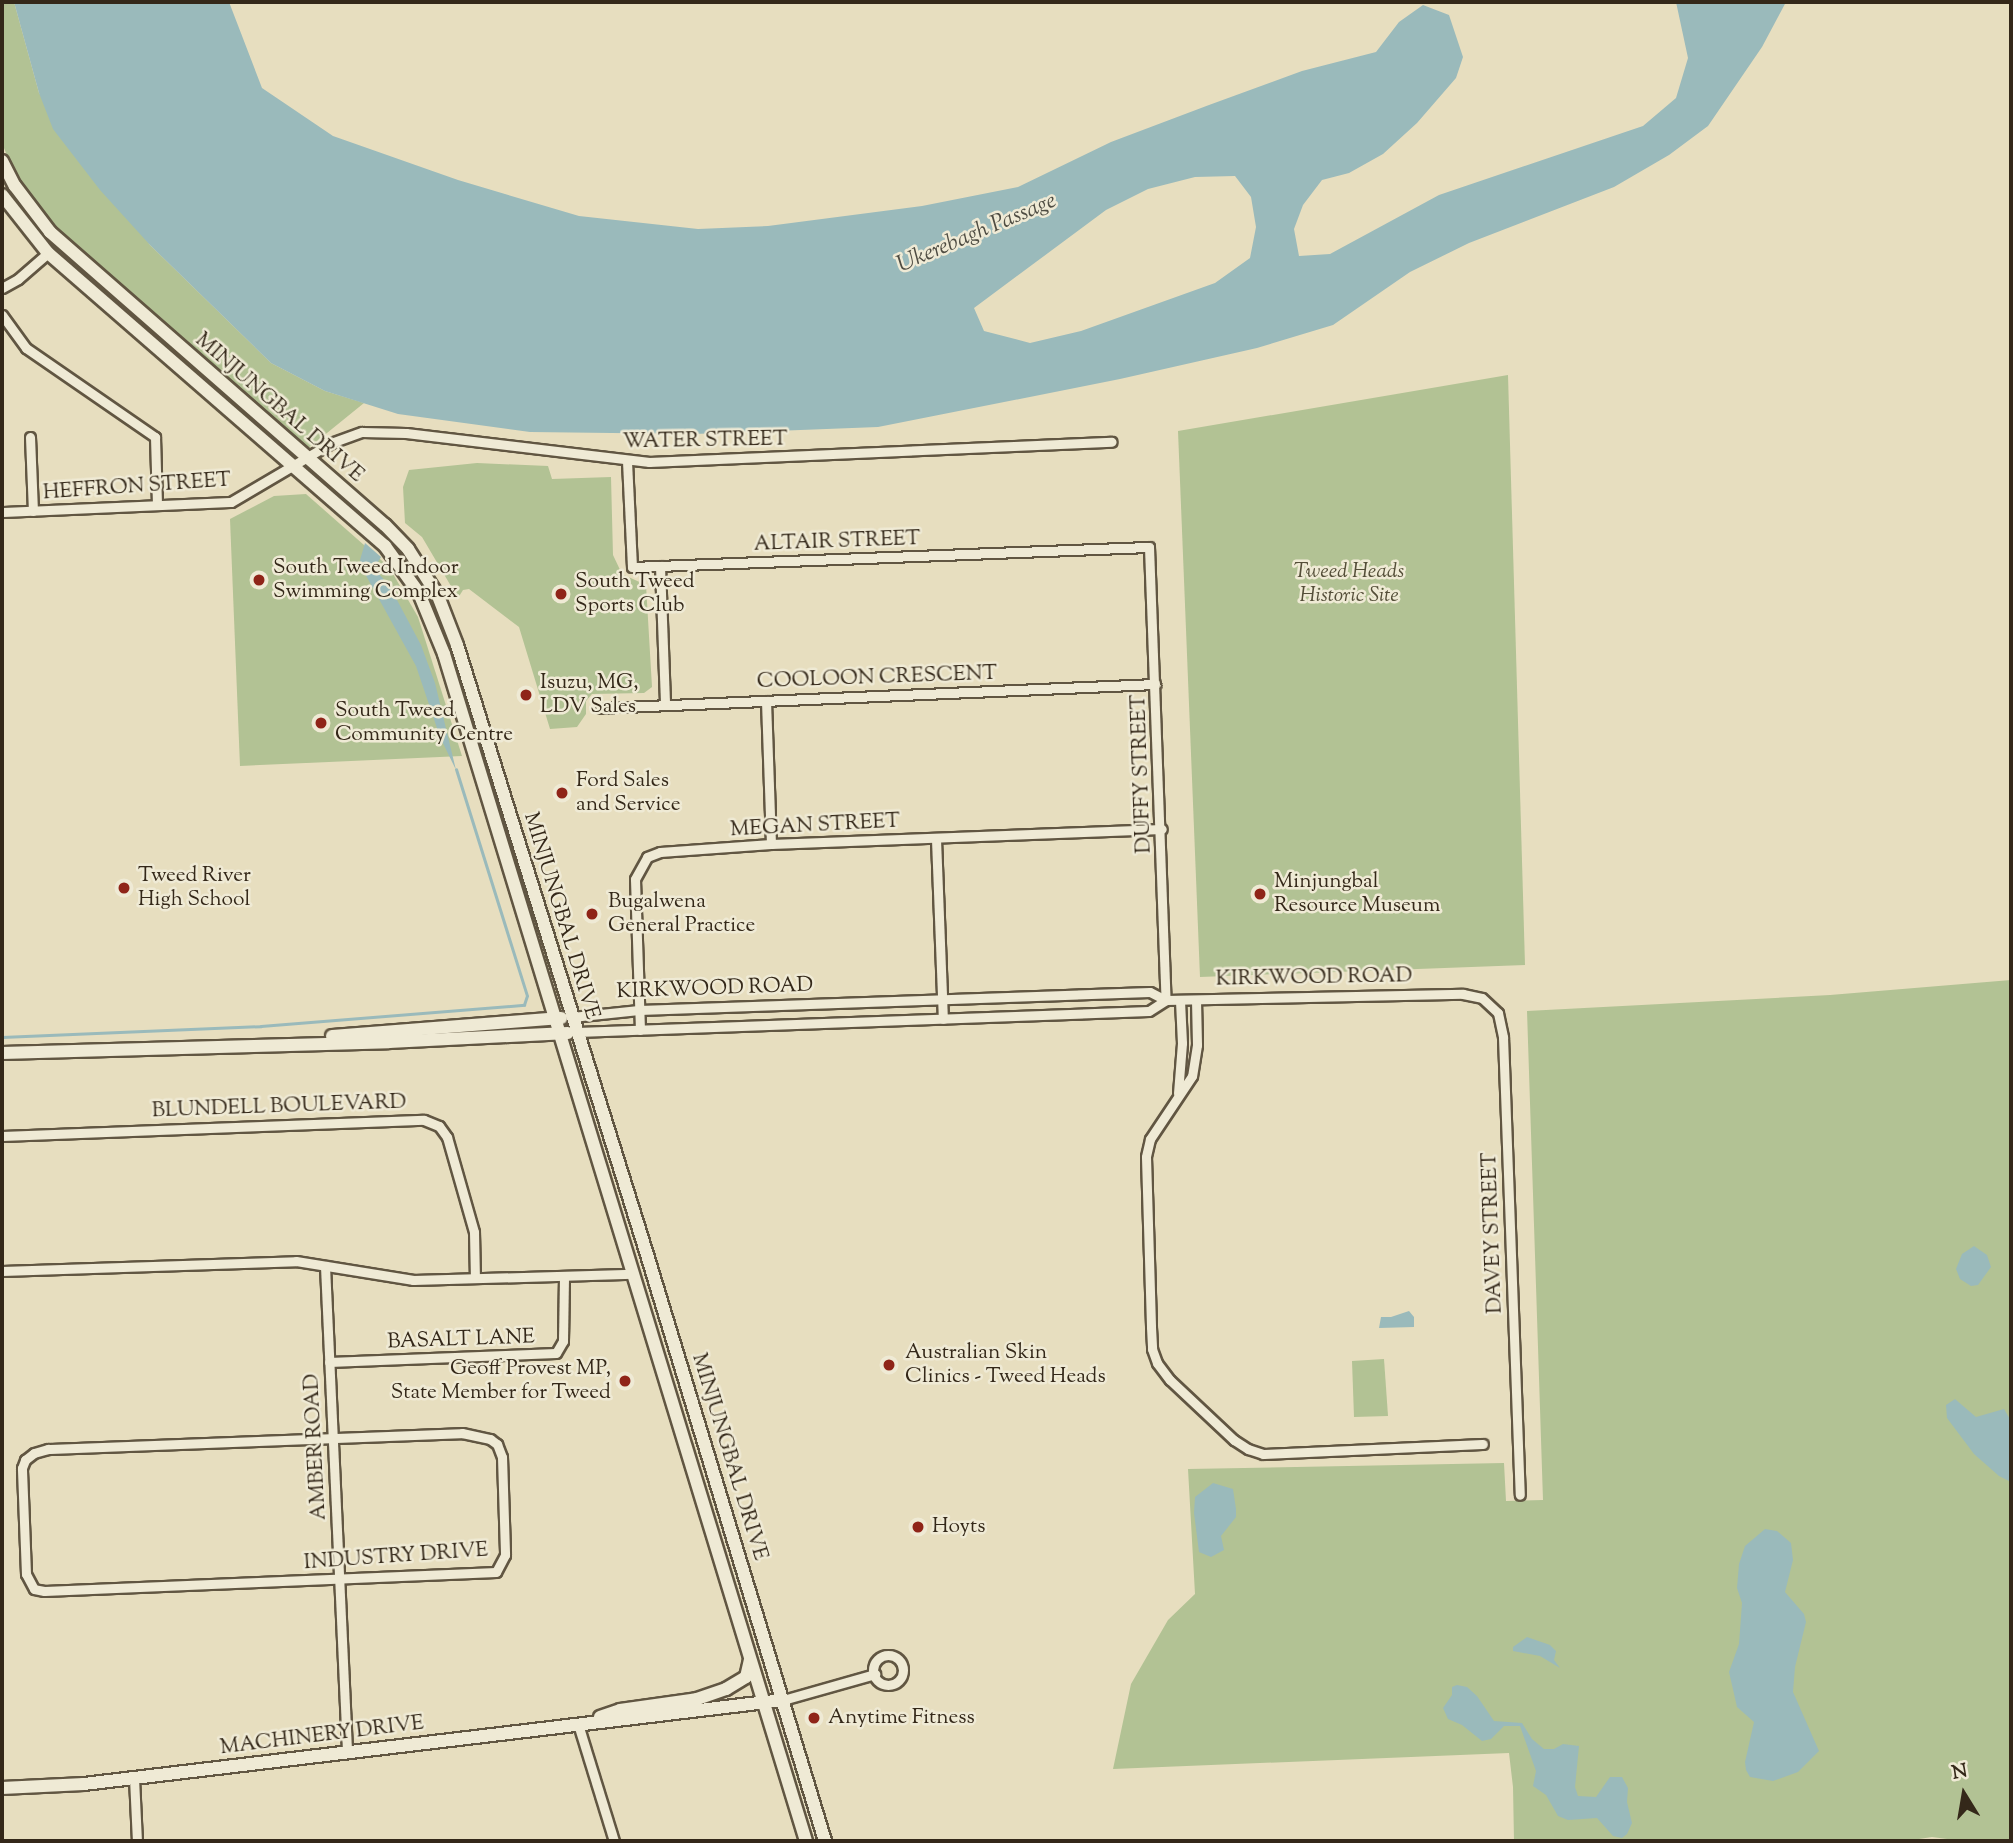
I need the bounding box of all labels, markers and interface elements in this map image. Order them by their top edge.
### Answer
water label: Ukerebagh Passage [893,188,1061,280]
street label: MINJUNGBAL DRIVE [190,328,368,488]
street label: WATER STREET [622,427,788,455]
street label: HEFFRON STREET [42,468,232,506]
street label: ALTAIR STREET [753,526,921,558]
place label: South Tweed Indoor Swimming Complex [273,555,459,605]
park label: Tweed Heads Historic Site [1294,559,1404,609]
place label: South Tweed Sports Club [575,569,695,619]
marker: South Tweed Indoor Swimming Complex [251,572,267,588]
marker: South Tweed Sports Club [553,586,569,602]
street label: COOLOON CRESCENT [756,661,998,695]
place label: Isuzu, MG, LDV Sales [540,670,638,720]
marker: Isuzu, MG, LDV Sales [518,687,534,703]
street label: DUFFY STREET [1127,694,1157,854]
place label: South Tweed Community Centre [335,698,513,748]
marker: South Tweed Community Centre [313,715,329,731]
place label: Ford Sales and Service [576,768,681,818]
marker: Ford Sales and Service [554,785,570,801]
street label: MINJUNGBAL DRIVE [518,809,604,1023]
street label: MEGAN STREET [729,809,901,843]
place label: Tweed River High School [138,863,251,913]
place label: Minjungbal Resource Museum [1274,869,1440,919]
marker: Tweed River High School [116,880,132,896]
marker: Minjungbal Resource Museum [1252,886,1268,902]
place label: Bugalwena General Practice [608,889,755,939]
marker: Bugalwena General Practice [582,904,602,924]
street label: KIRKWOOD ROAD [1215,964,1413,992]
street label: KIRKWOOD ROAD [616,973,814,1005]
street label: BLUNDELL BOULEVARD [151,1090,407,1124]
street label: DAVEY STREET [1478,1152,1508,1314]
street label: BASALT LANE [387,1325,535,1355]
place label: Australian Skin Clinics - Tweed Heads [905,1340,1106,1390]
street label: MINJUNGBAL DRIVE [686,1350,772,1564]
marker: Australian Skin Clinics - Tweed Heads [879,1355,899,1375]
place label: Geoff Provest MP, State Member for Tweed [391,1356,611,1406]
street label: AMBER ROAD [300,1373,332,1521]
marker: Geoff Provest MP, State Member for Tweed [617,1373,633,1389]
place label: Hoyts [932,1514,985,1540]
marker: Hoyts [910,1519,926,1535]
street label: INDUSTRY DRIVE [303,1538,489,1576]
place label: Anytime Fitness [828,1705,975,1731]
marker: Anytime Fitness [806,1710,822,1726]
street label: MACHINERY DRIVE [219,1711,425,1761]
text: N [1950,1758,1970,1788]
north arrow [1929,1759,1999,1829]

